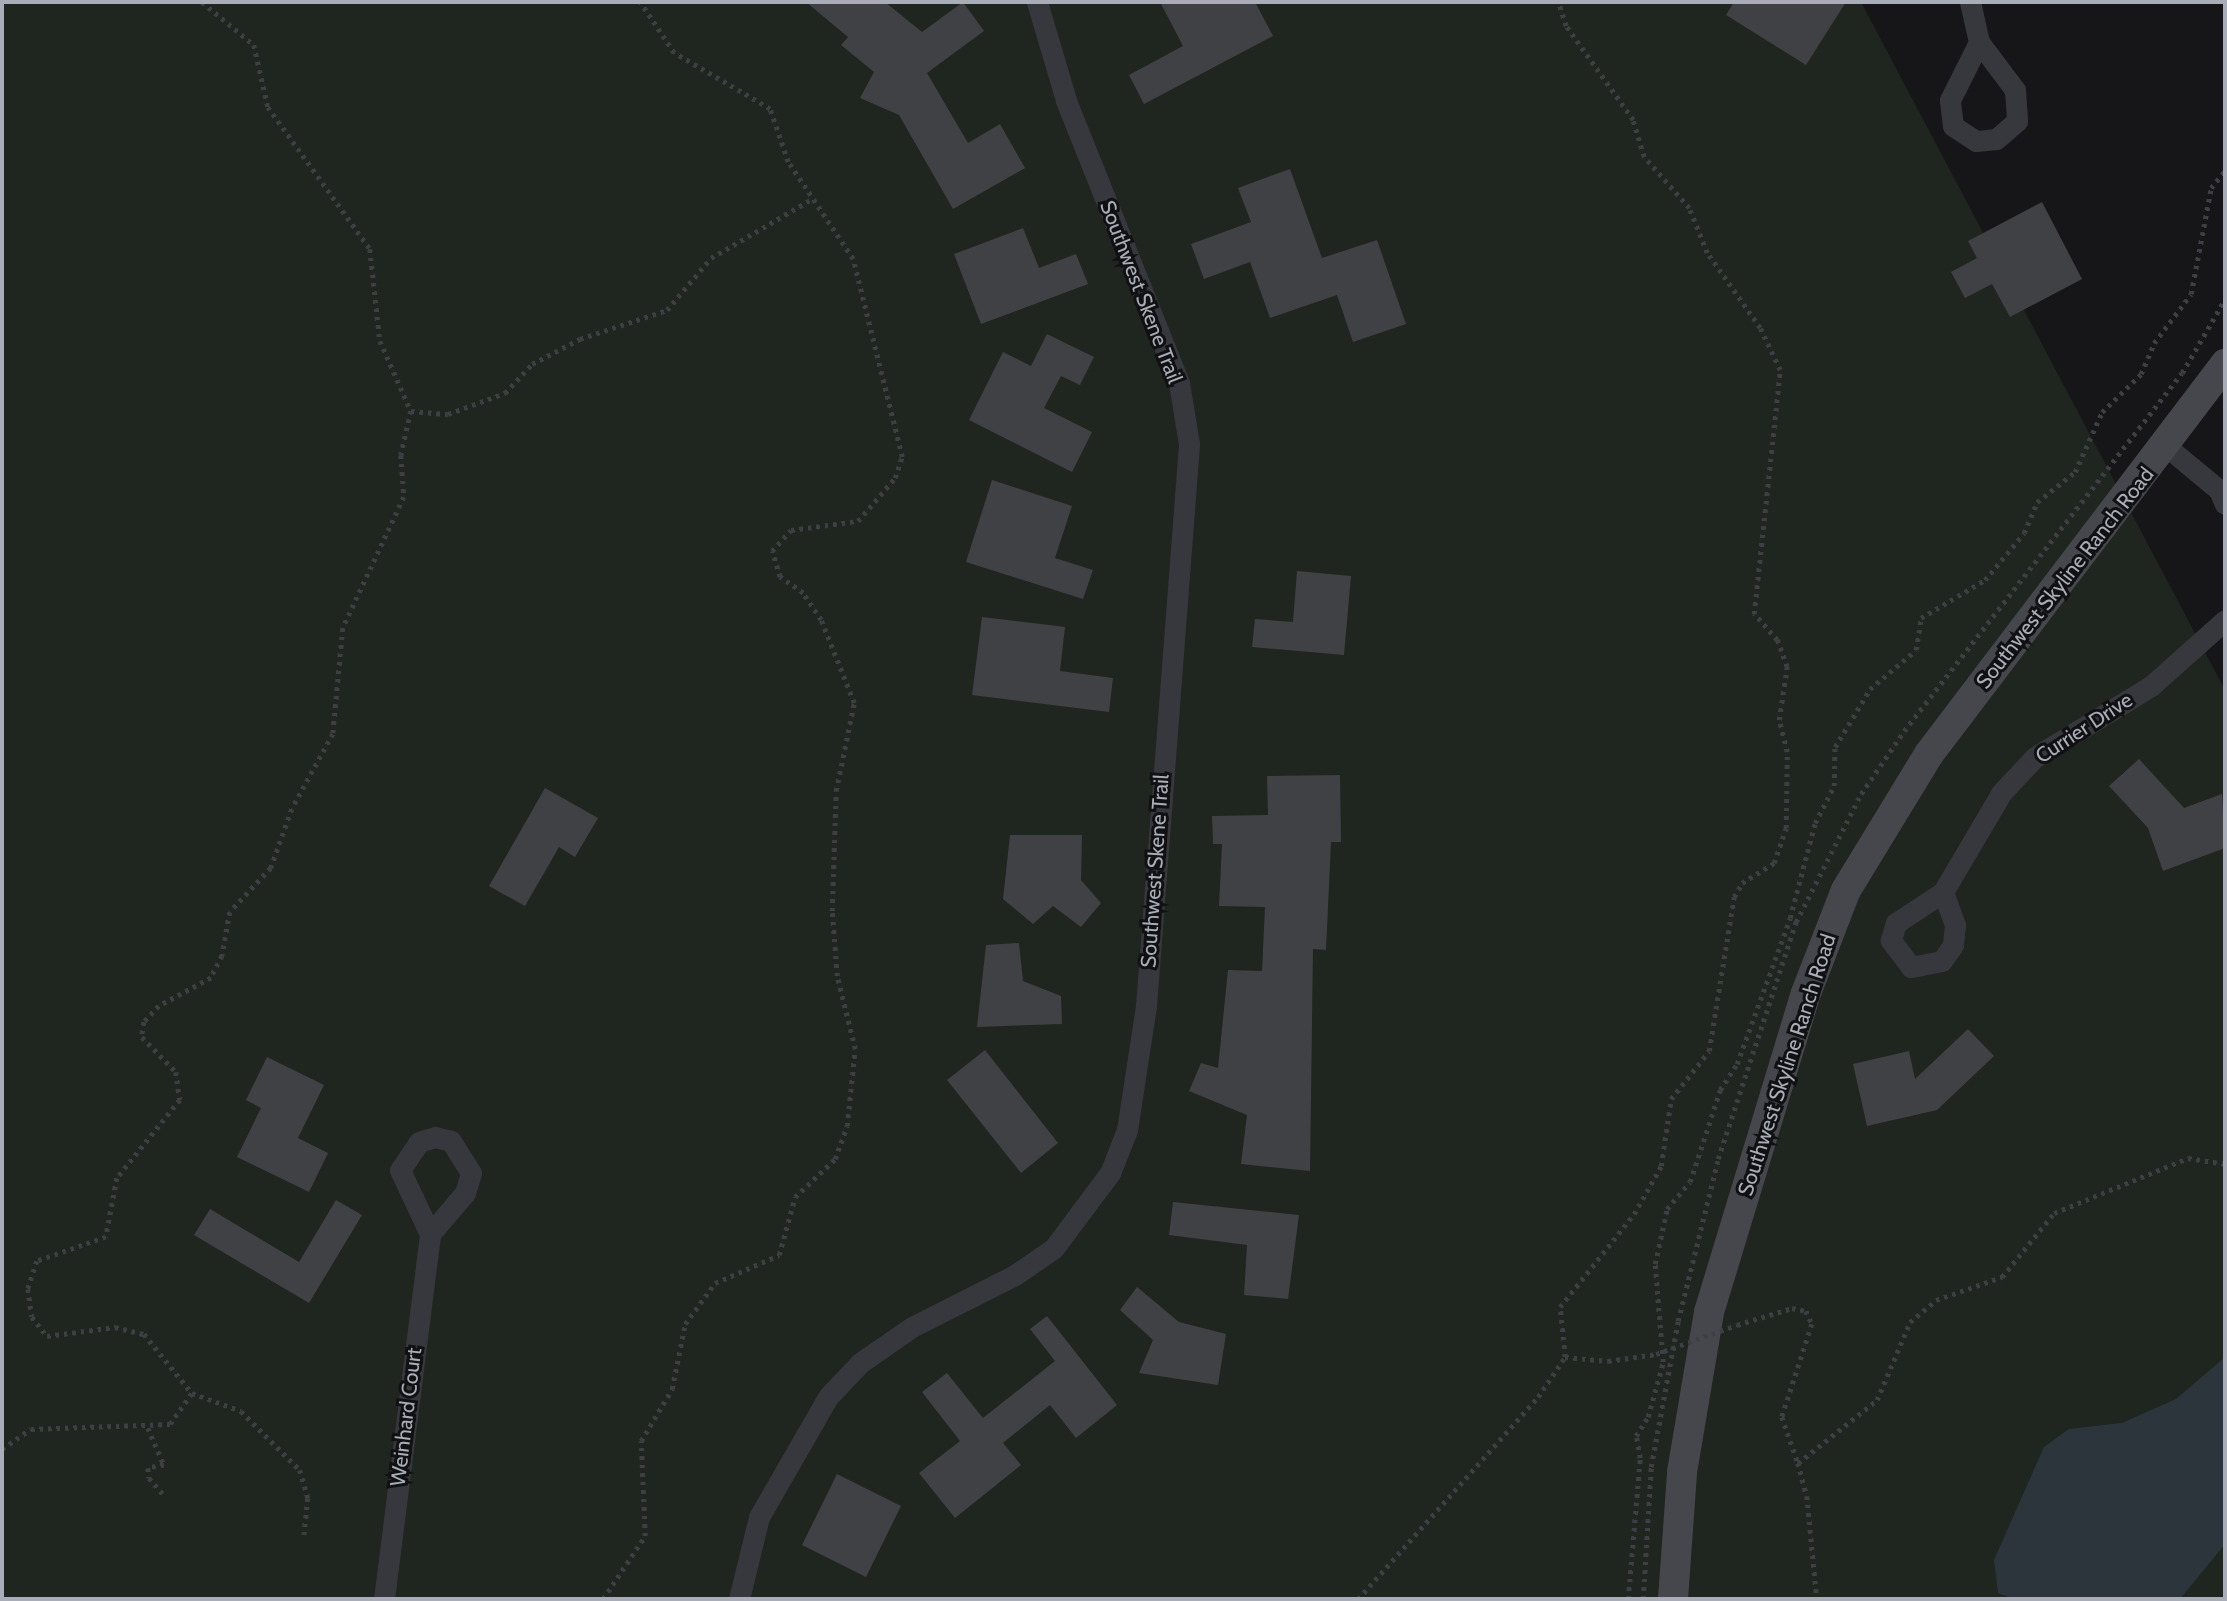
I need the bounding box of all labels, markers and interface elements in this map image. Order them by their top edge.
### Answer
street label: Southwest Skene Trail [1095,197,1187,387]
street label: Southwest Skyline Ranch Road [1971,462,2159,694]
street label: Currier Drive [2031,687,2137,769]
street label: Southwest Skene Trail [1136,773,1174,969]
street label: Southwest Skyline Ranch Road [1733,931,1841,1199]
street label: Weinhard Court [385,1346,427,1488]

